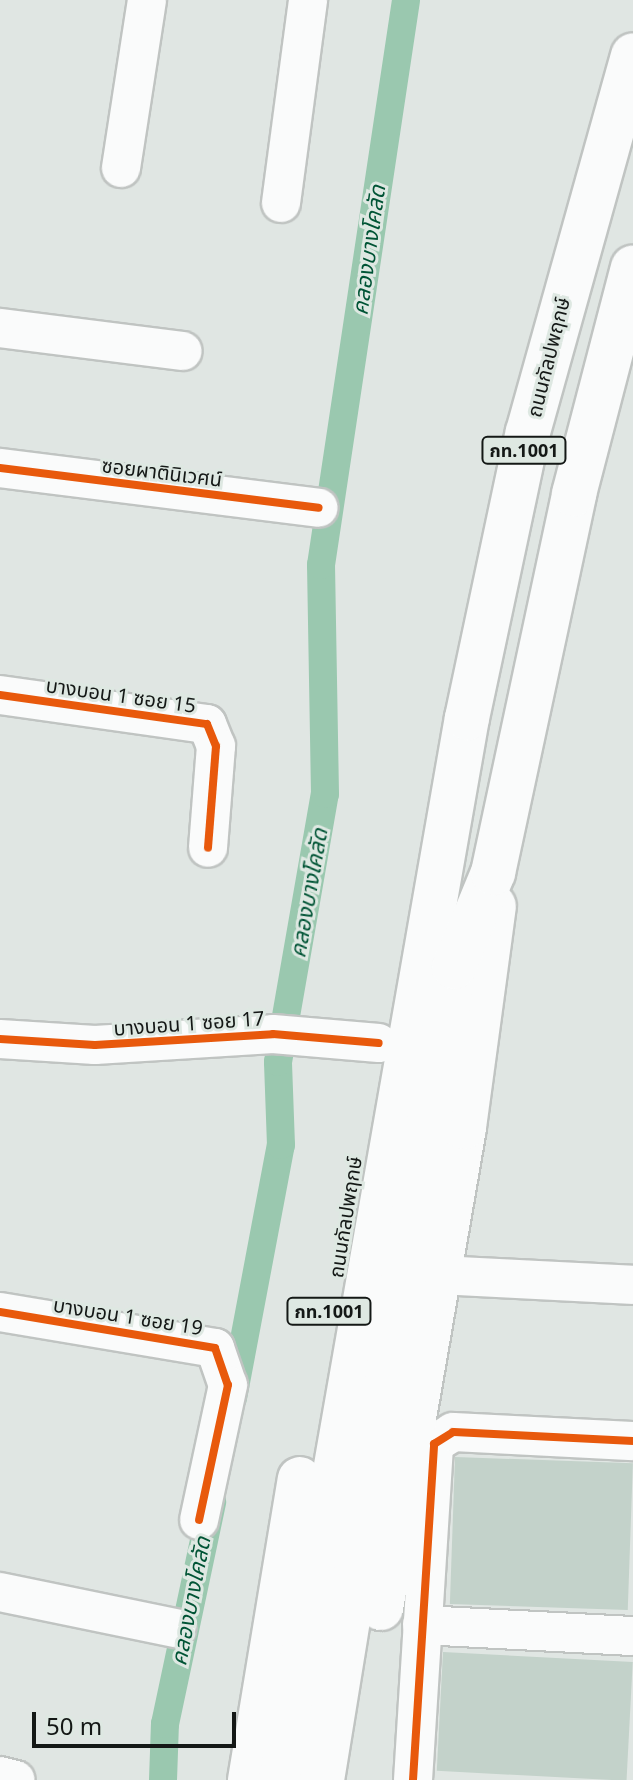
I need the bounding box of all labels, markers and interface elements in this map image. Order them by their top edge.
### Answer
water label: คลองบางโคลัด [346,183,390,317]
street label: ถนนกัลปพฤกษ์ [522,295,574,419]
road number: กท.1001 [480,436,568,464]
street label: ซอยผาตินิเวศน์ [101,453,223,491]
street label: บางบอน 1 ซอย 15 [44,673,198,717]
water label: คลองบางโคลัด [284,826,332,960]
street label: บางบอน 1 ซอย 17 [113,1006,265,1040]
street label: ถนนกัลปพฤกษ์ [324,1154,366,1280]
street label: บางบอน 1 ซอย 19 [51,1292,205,1340]
road number: กท.1001 [285,1297,373,1325]
water label: คลองบางโคลัด [165,1534,215,1668]
scale bar [36,1696,240,1746]
text: 50 m [46,1709,102,1742]

